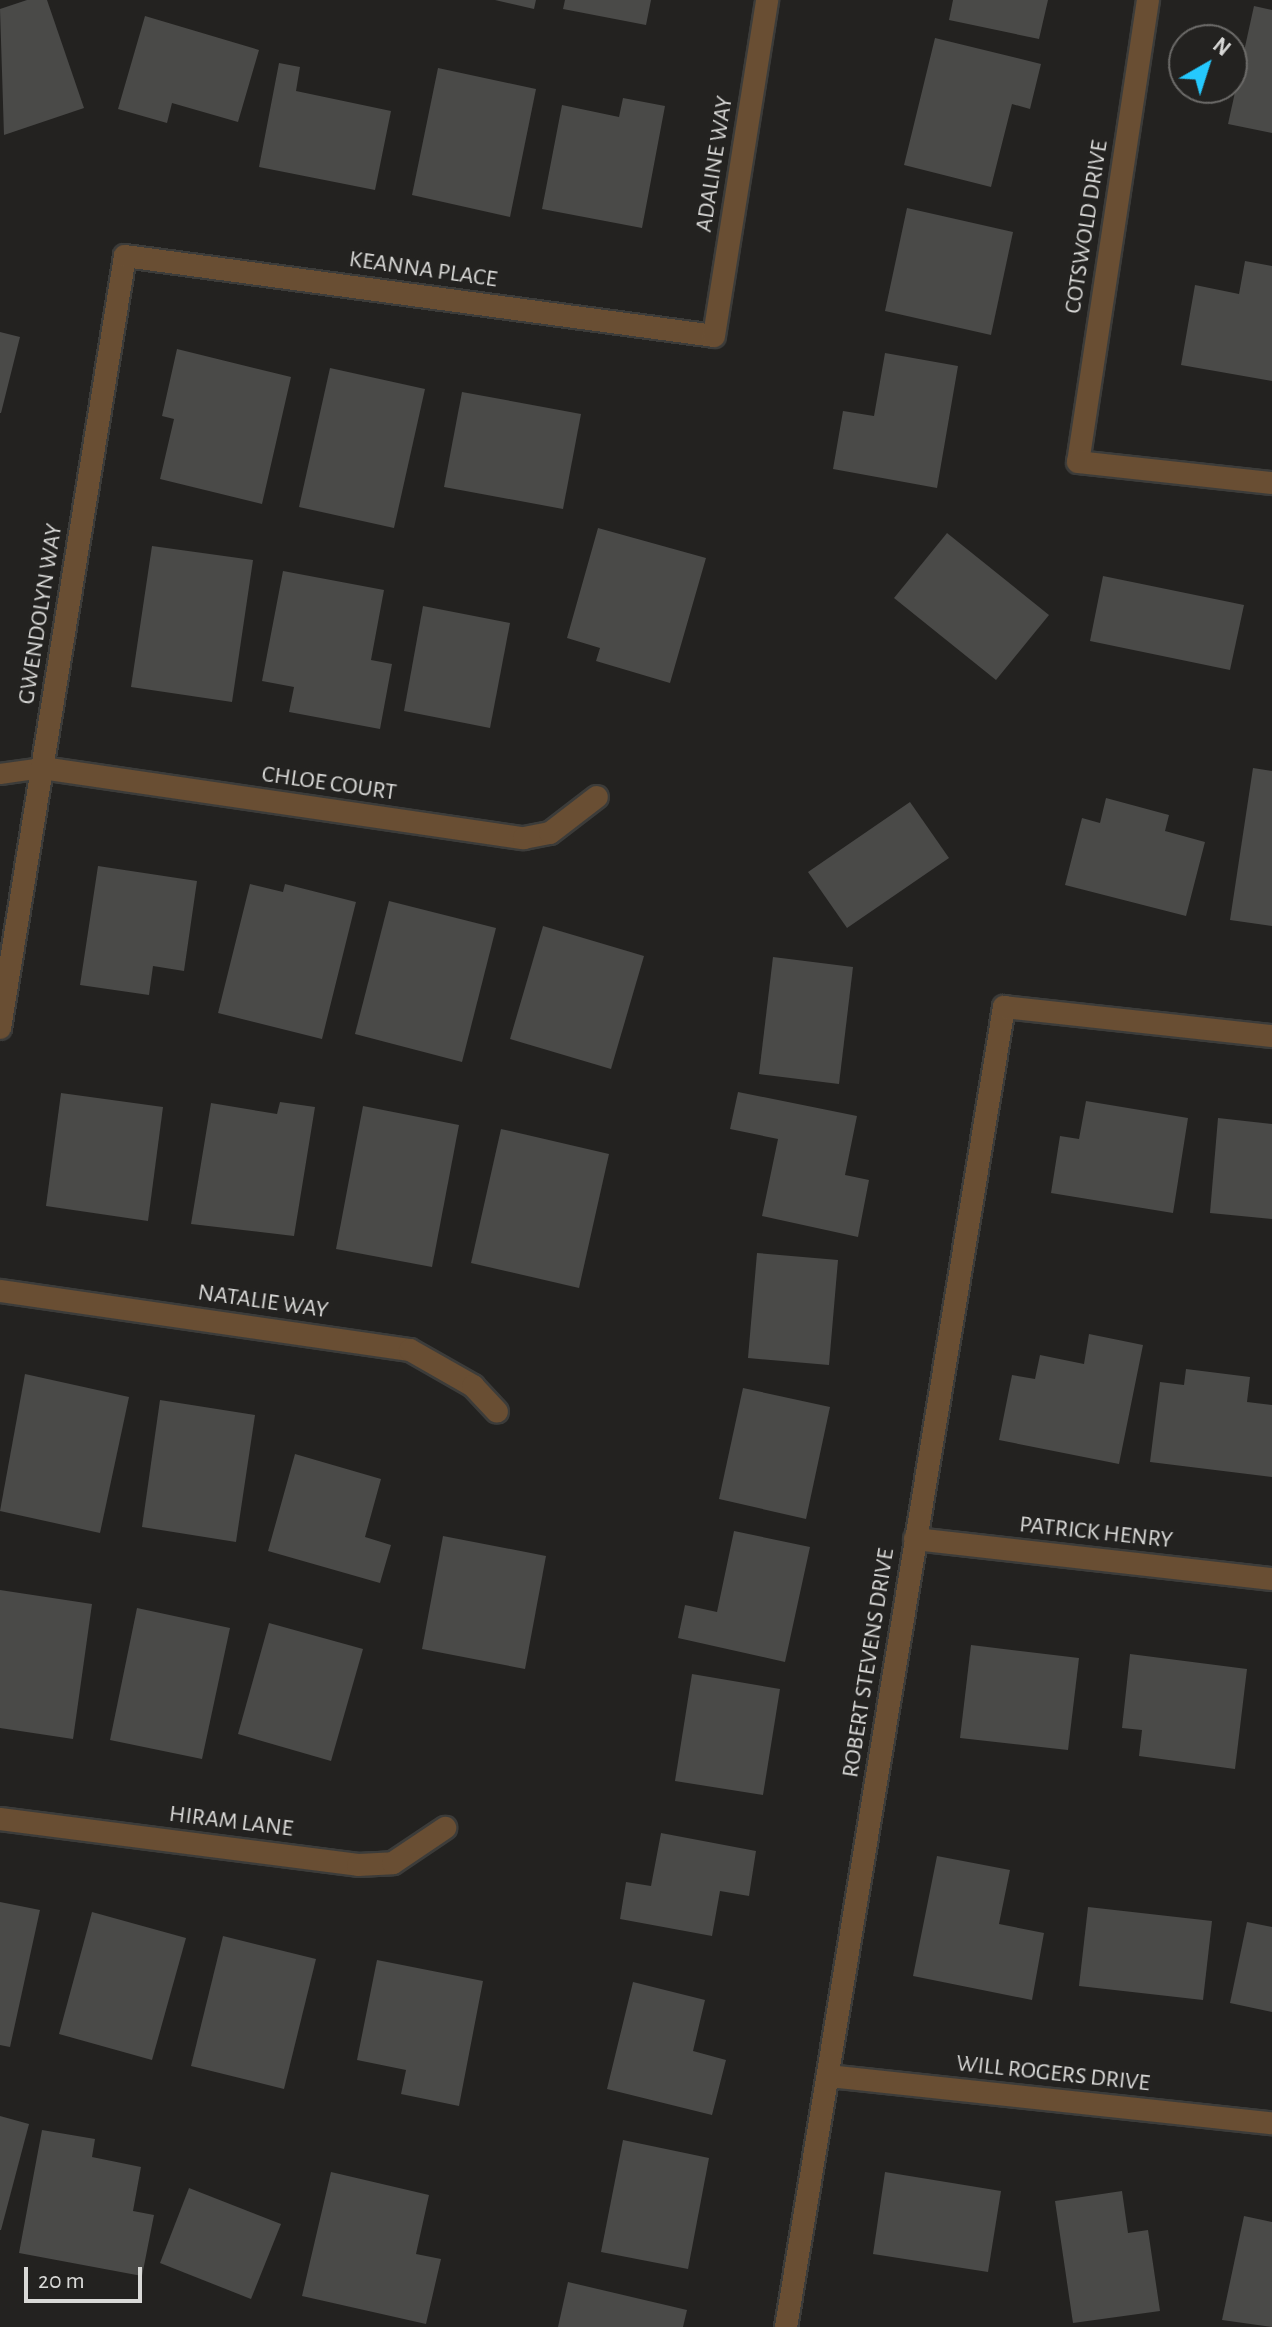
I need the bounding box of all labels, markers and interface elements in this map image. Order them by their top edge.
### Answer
north arrow [1168,24,1248,104]
text: N [1209,34,1235,60]
street label: ADALINE WAY [690,94,740,234]
street label: COTSWOLD DRIVE [1059,138,1115,316]
street label: KEANNA PLACE [347,245,499,295]
street label: GWENDOLYN WAY [12,522,70,706]
street label: CHLOE COURT [260,760,398,808]
street label: NATALIE WAY [196,1279,330,1325]
street label: PATRICK HENRY [1018,1511,1174,1555]
street label: ROBERT STEVENS DRIVE [837,1546,901,1780]
street label: HIRAM LANE [167,1800,295,1844]
street label: WILL ROGERS DRIVE [955,2050,1151,2098]
scale bar [28,2251,146,2301]
text: 20 m [38,2269,85,2293]

